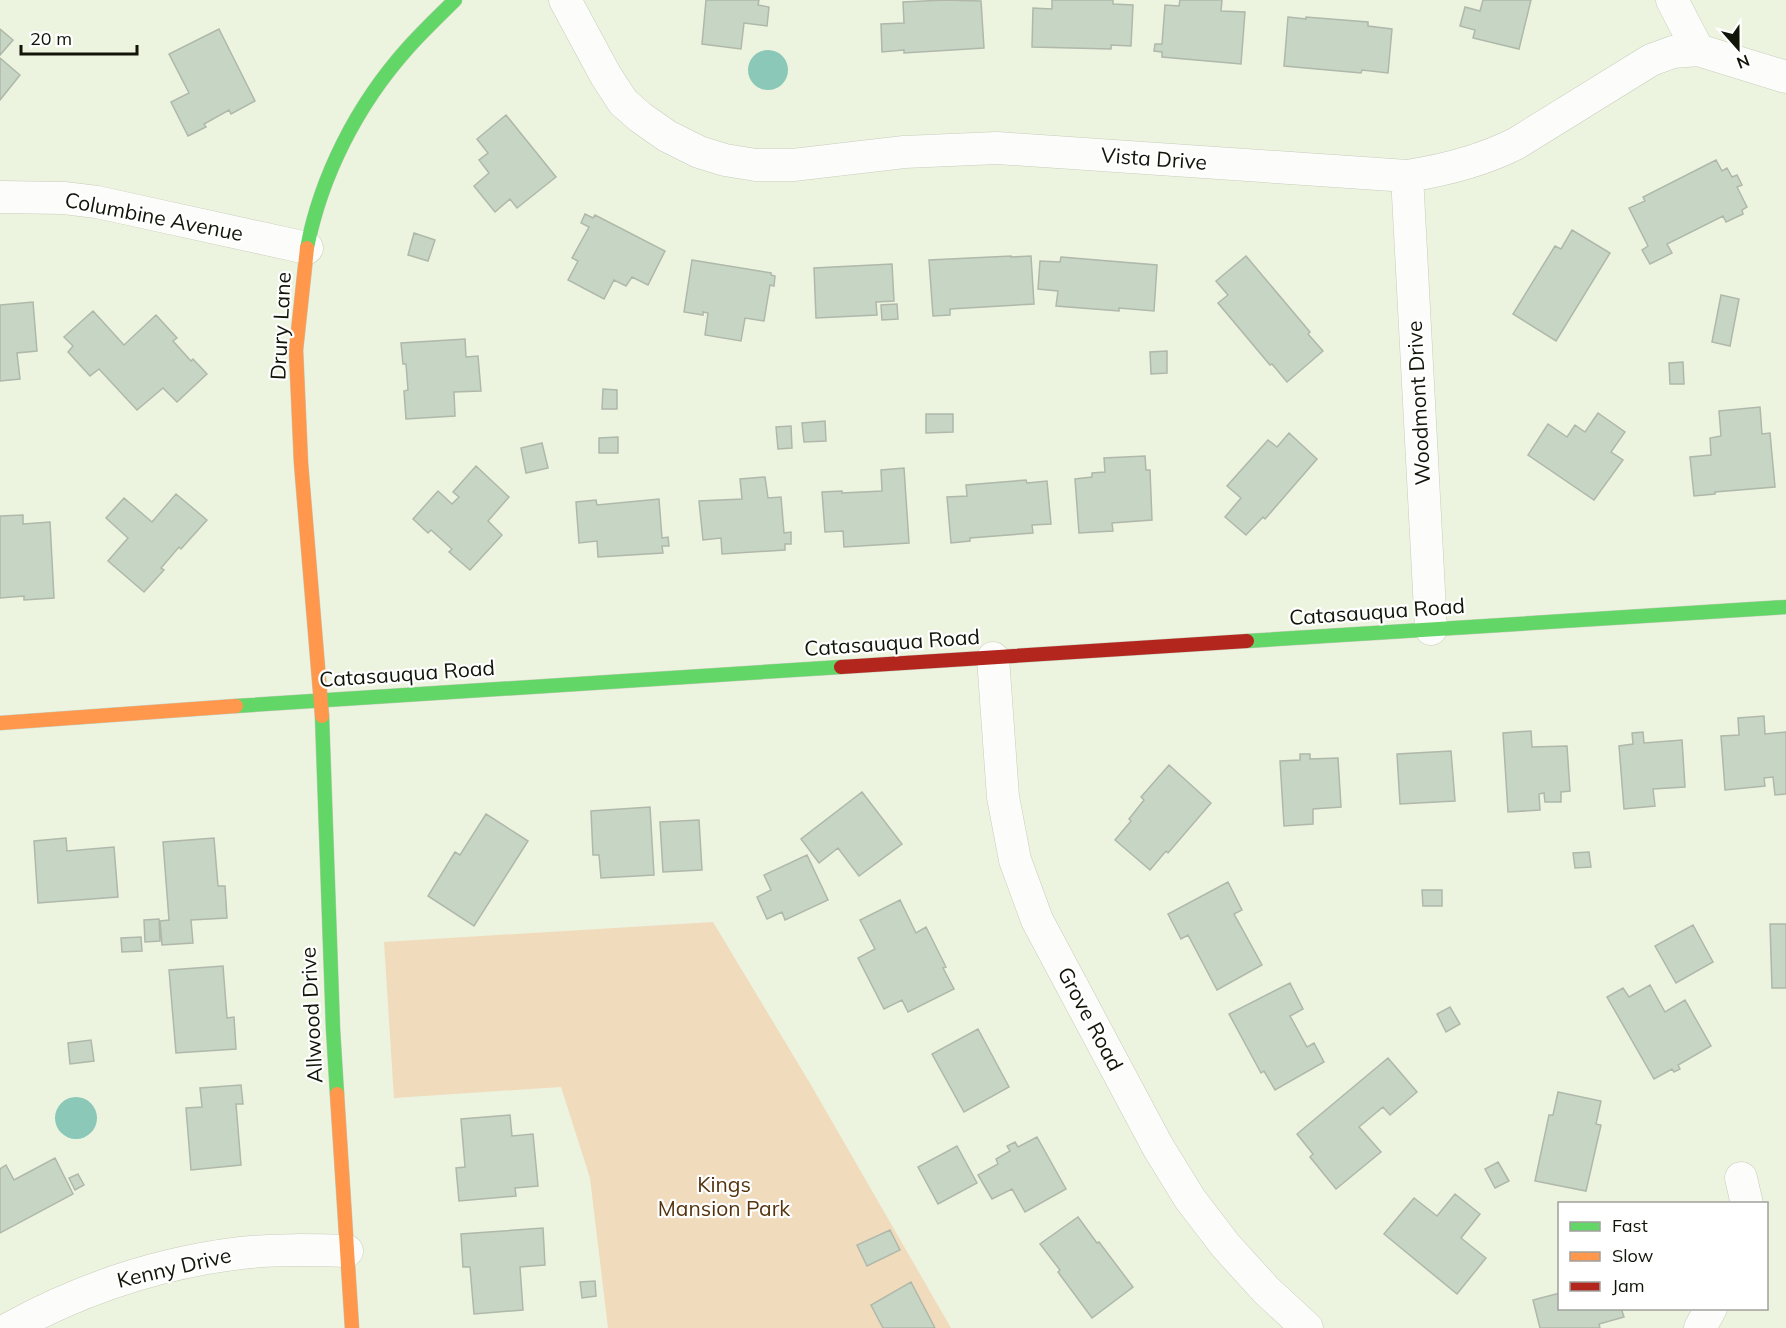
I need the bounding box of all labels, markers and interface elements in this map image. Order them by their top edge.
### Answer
scale bar [21,18,136,56]
north arrow [1708,18,1768,78]
text: 20 m [30,27,72,50]
text: N [1734,51,1753,74]
street label: Vista Drive [1100,141,1208,175]
street label: Columbine Avenue [63,186,246,246]
street label: Drury Lane [264,271,296,381]
street label: Woodmont Drive [1401,320,1435,486]
street label: Catasauqua Road [1288,592,1466,630]
street label: Catasauqua Road [803,623,981,661]
street label: Catasauqua Road [318,654,496,692]
street label: Allwood Drive [294,946,328,1084]
street label: Grove Road [1053,962,1129,1075]
park label: Kings Mansion Park [658,1171,790,1221]
legend [1558,1202,1768,1310]
text: Fast [1612,1214,1648,1237]
street label: Kenny Drive [114,1241,233,1293]
text: Slow [1612,1244,1654,1267]
text: Jam [1612,1274,1645,1297]

